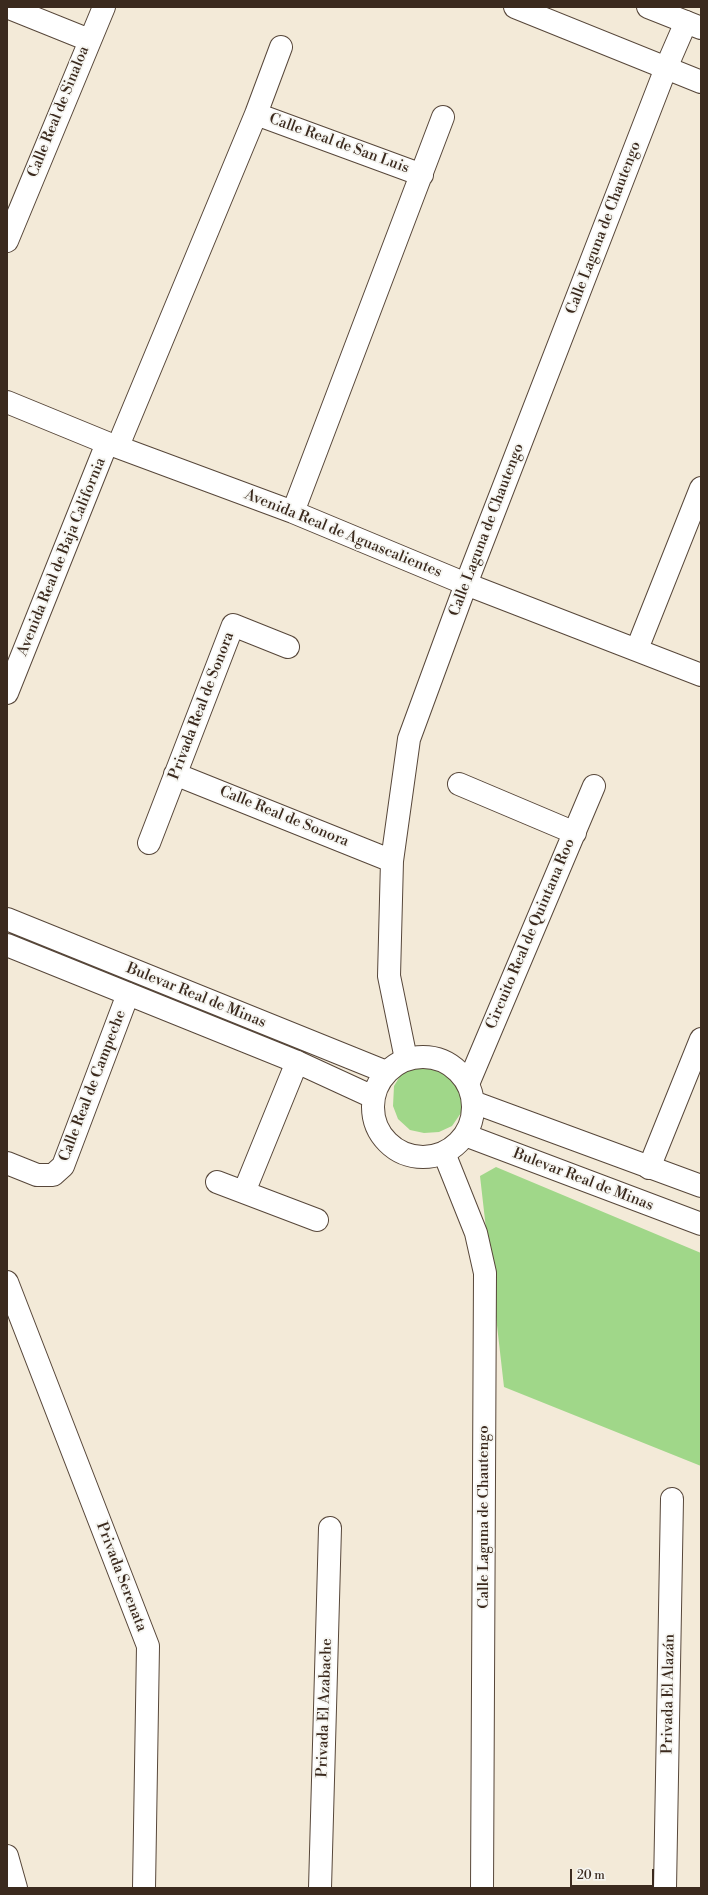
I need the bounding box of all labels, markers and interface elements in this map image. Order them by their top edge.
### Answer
street label: Calle Real de Sinaloa [24,44,94,180]
street label: Calle Real de San Luis [266,110,412,178]
street label: Calle Laguna de Chautengo [563,139,645,317]
street label: Calle Laguna de Chautengo [446,441,528,619]
street label: Avenida Real de Baja California [14,455,110,659]
street label: Avenida Real de Aguascalientes [242,486,444,582]
street label: Privada Real de Sonora [166,630,238,782]
street label: Calle Real de Sonora [217,783,351,851]
street label: Circuito Real de Quintana Roo [483,836,579,1032]
street label: Bulevar Real de Minas [124,960,268,1032]
street label: Calle Real de Campeche [56,1008,130,1164]
street label: Bulevar Real de Minas [510,1145,656,1215]
street label: Calle Laguna de Chautengo [475,1425,493,1609]
street label: Privada Serenata [92,1520,150,1634]
street label: Privada El Alazán [659,1634,679,1754]
street label: Privada El Azabache [314,1638,336,1778]
scale bar [572,1861,656,1887]
text: 20 m [577,1868,605,1883]

